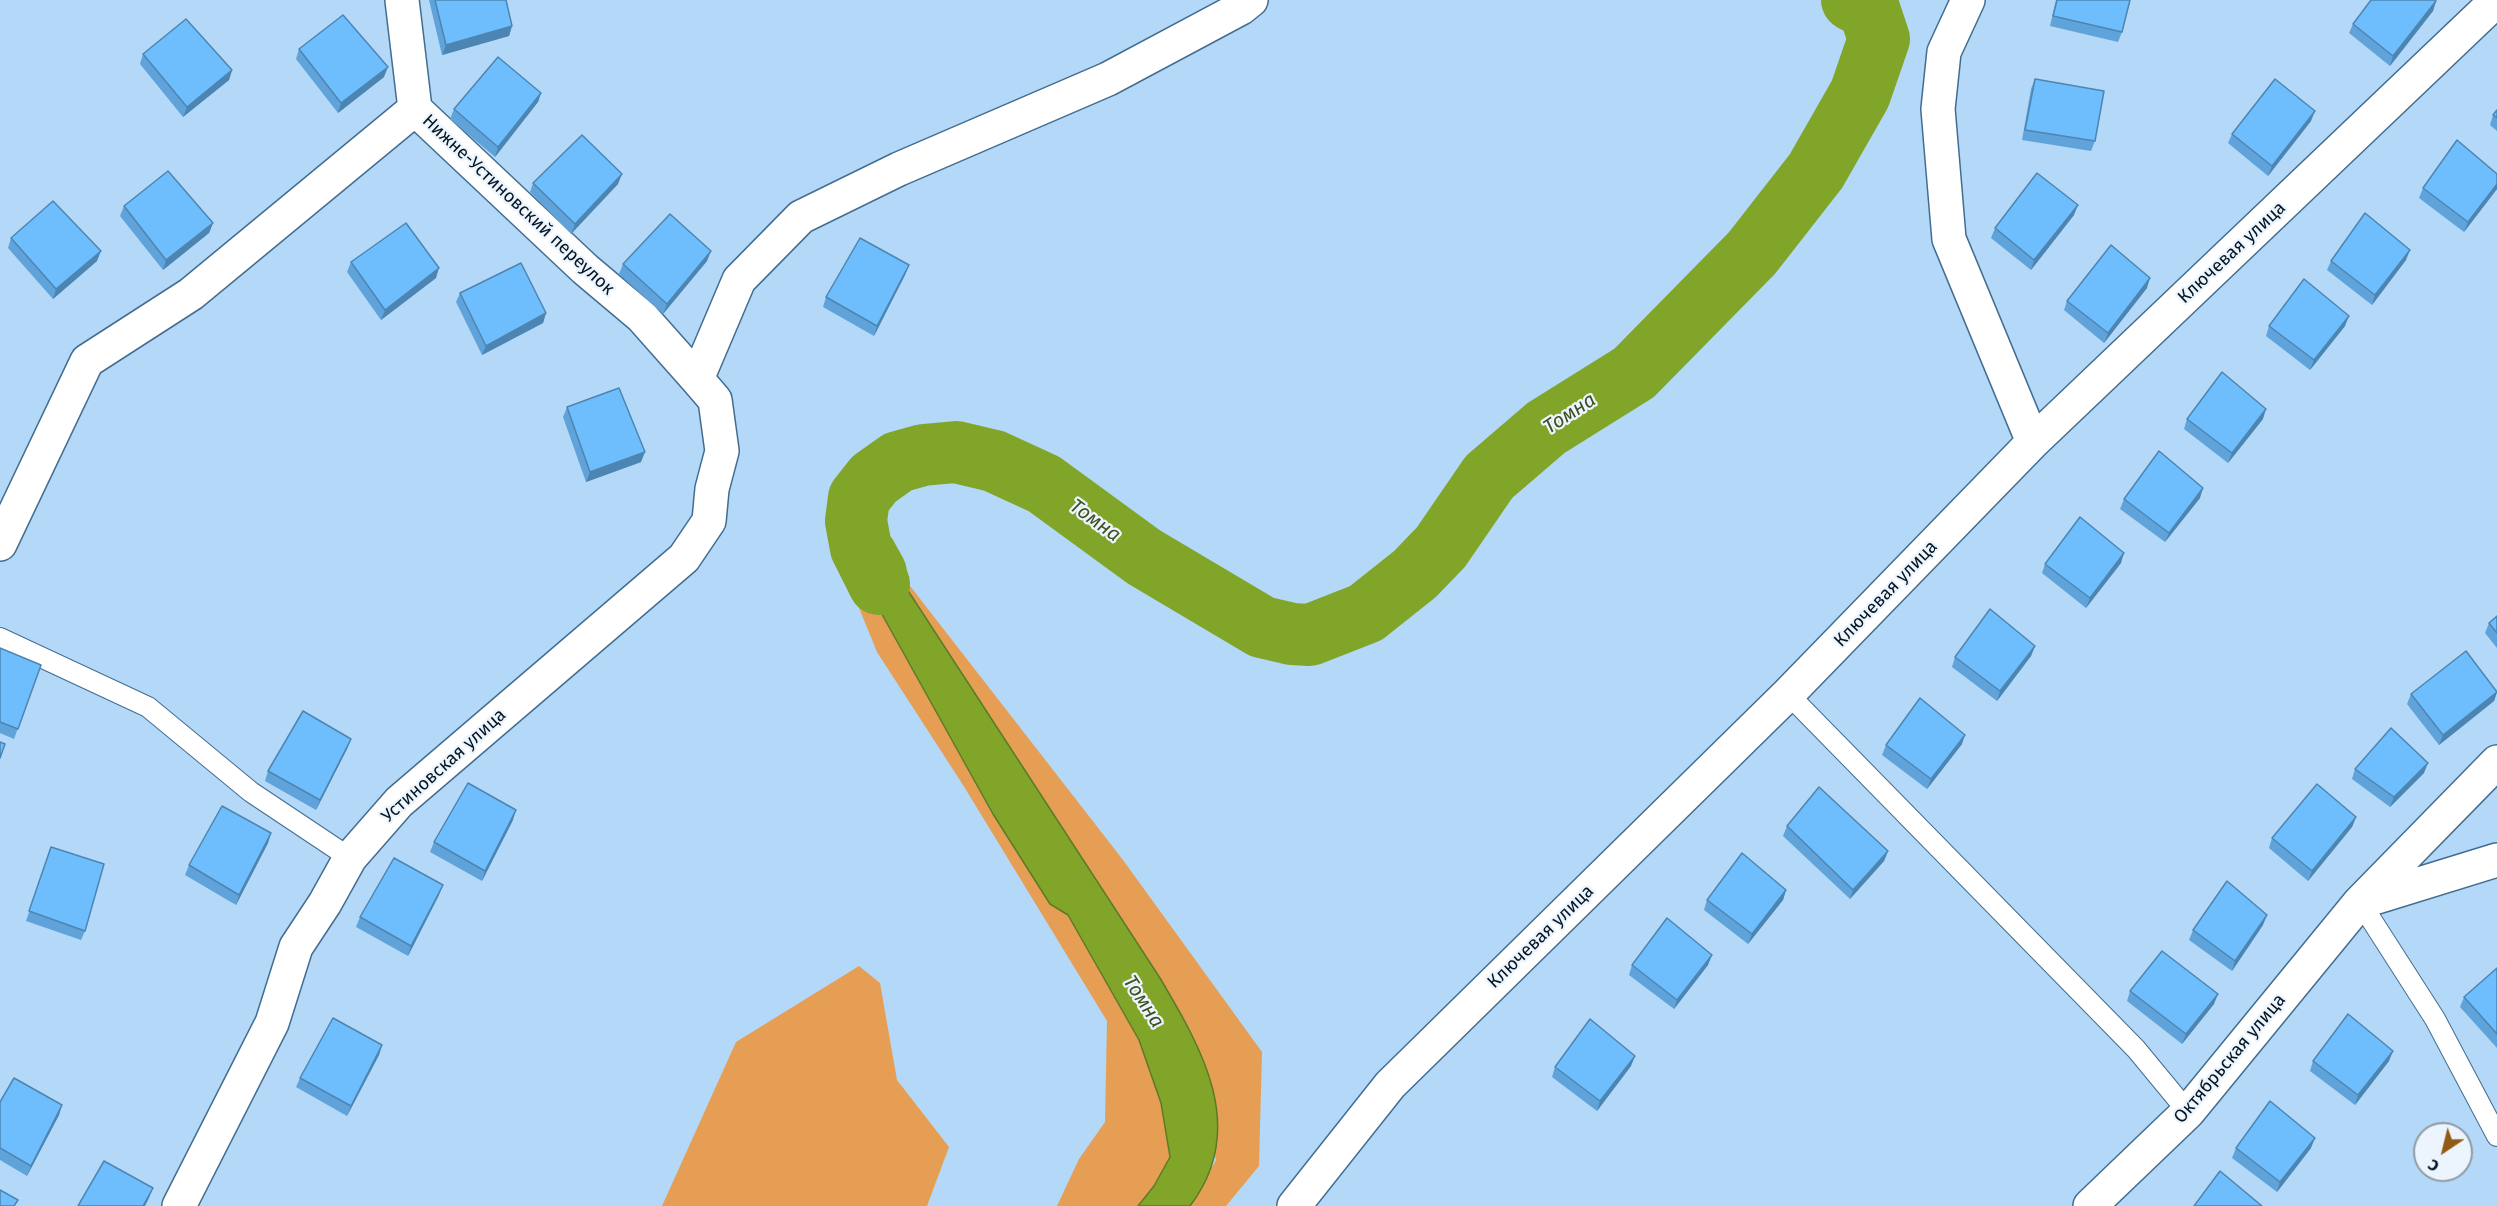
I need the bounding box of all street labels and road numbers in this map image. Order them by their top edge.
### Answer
street label: Нижне-Устиновский переулок [417,110,619,300]
street label: Ключевая улица [2174,198,2290,308]
street label: Ключевая улица [1830,536,1942,652]
street label: Устиновская улица [377,704,511,828]
street label: Ключевая улица [1483,881,1599,993]
street label: Октябрьская улица [2170,990,2290,1128]

